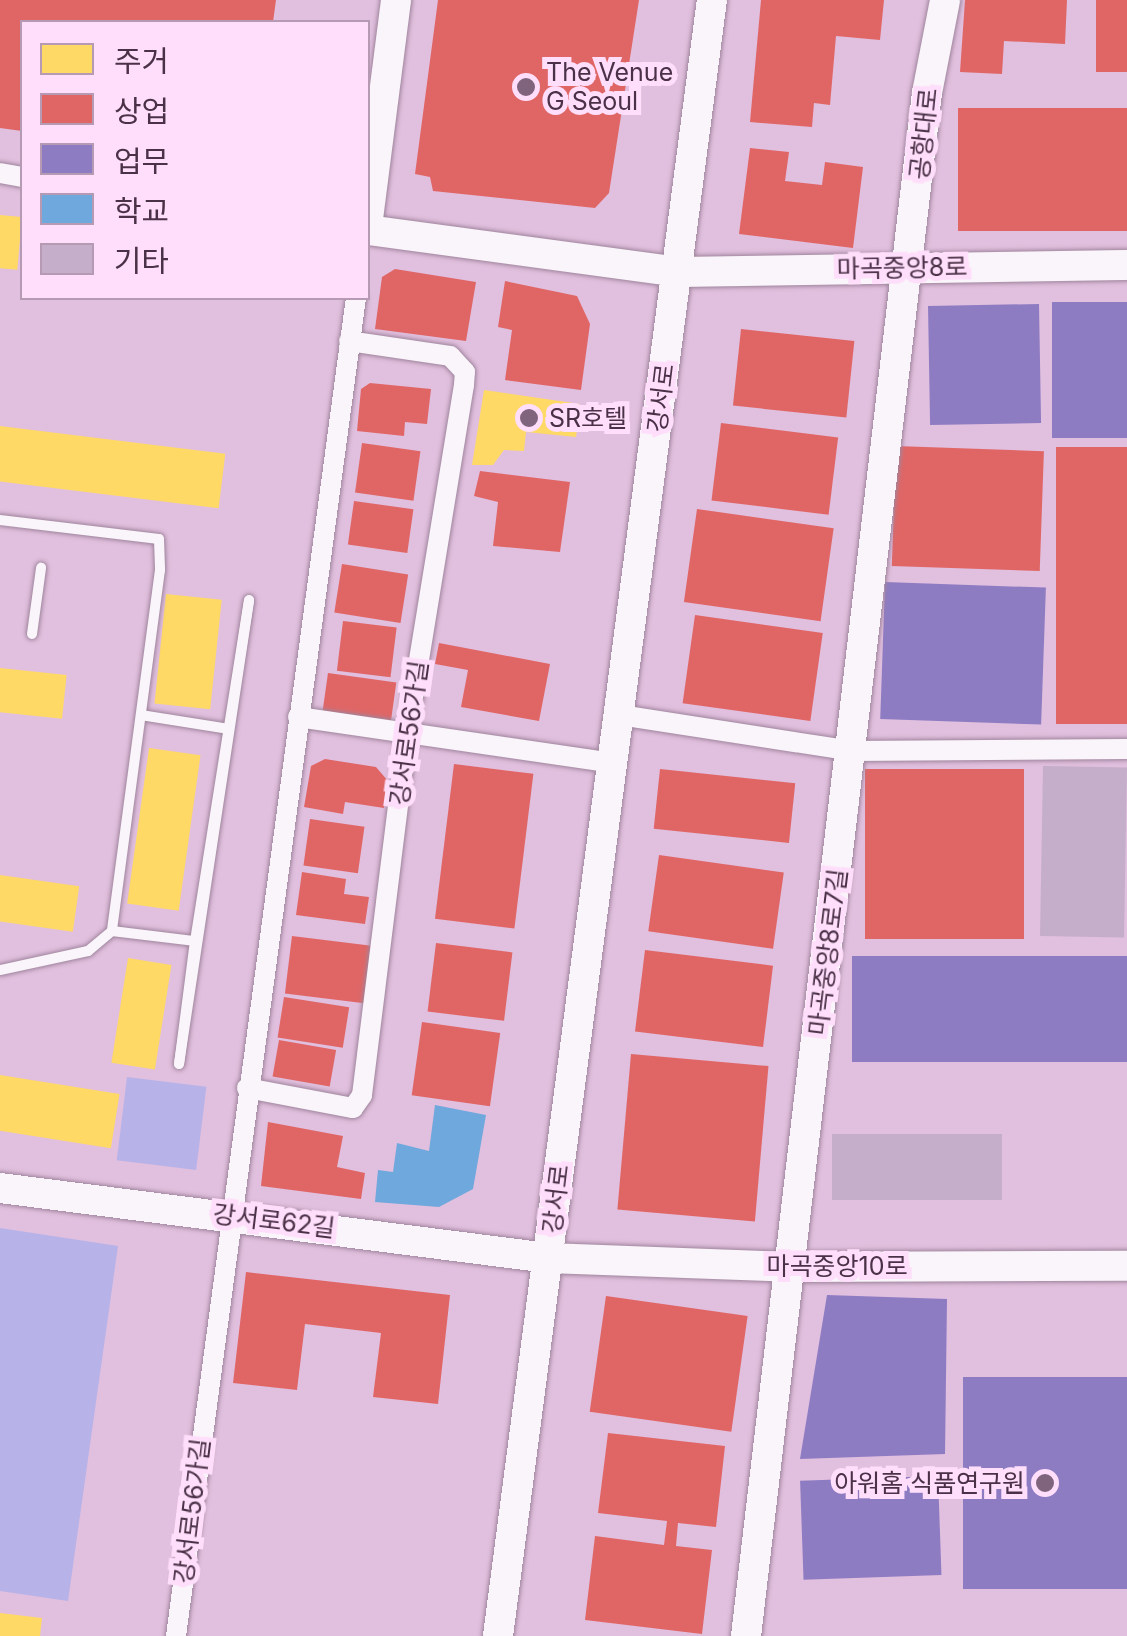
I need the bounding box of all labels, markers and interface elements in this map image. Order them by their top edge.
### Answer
legend [20,20,370,300]
text: 주거 [114,43,169,79]
place label: The Venue G Seoul [546,58,673,117]
marker: The Venue G Seoul [515,76,537,98]
street label: 공항대로 [904,87,944,181]
text: 상업 [114,93,169,129]
text: 업무 [114,143,169,179]
text: 학교 [114,193,169,229]
text: 기타 [114,243,169,279]
street label: 마곡중앙8로 [837,252,967,284]
street label: 강서로 [642,362,680,434]
place label: SR호텔 [549,403,627,433]
marker: SR호텔 [518,407,540,429]
street label: 강서로56가길 [384,659,434,807]
street label: 마곡중앙8로7길 [803,867,853,1037]
street label: 강서로 [537,1163,575,1235]
street label: 강서로62길 [211,1199,337,1243]
street label: 마곡중앙10로 [767,1251,907,1281]
street label: 강서로56가길 [168,1437,216,1585]
place label: 아워홈 식품연구원 [834,1468,1025,1498]
marker: 아워홈 식품연구원 [1034,1472,1056,1494]

